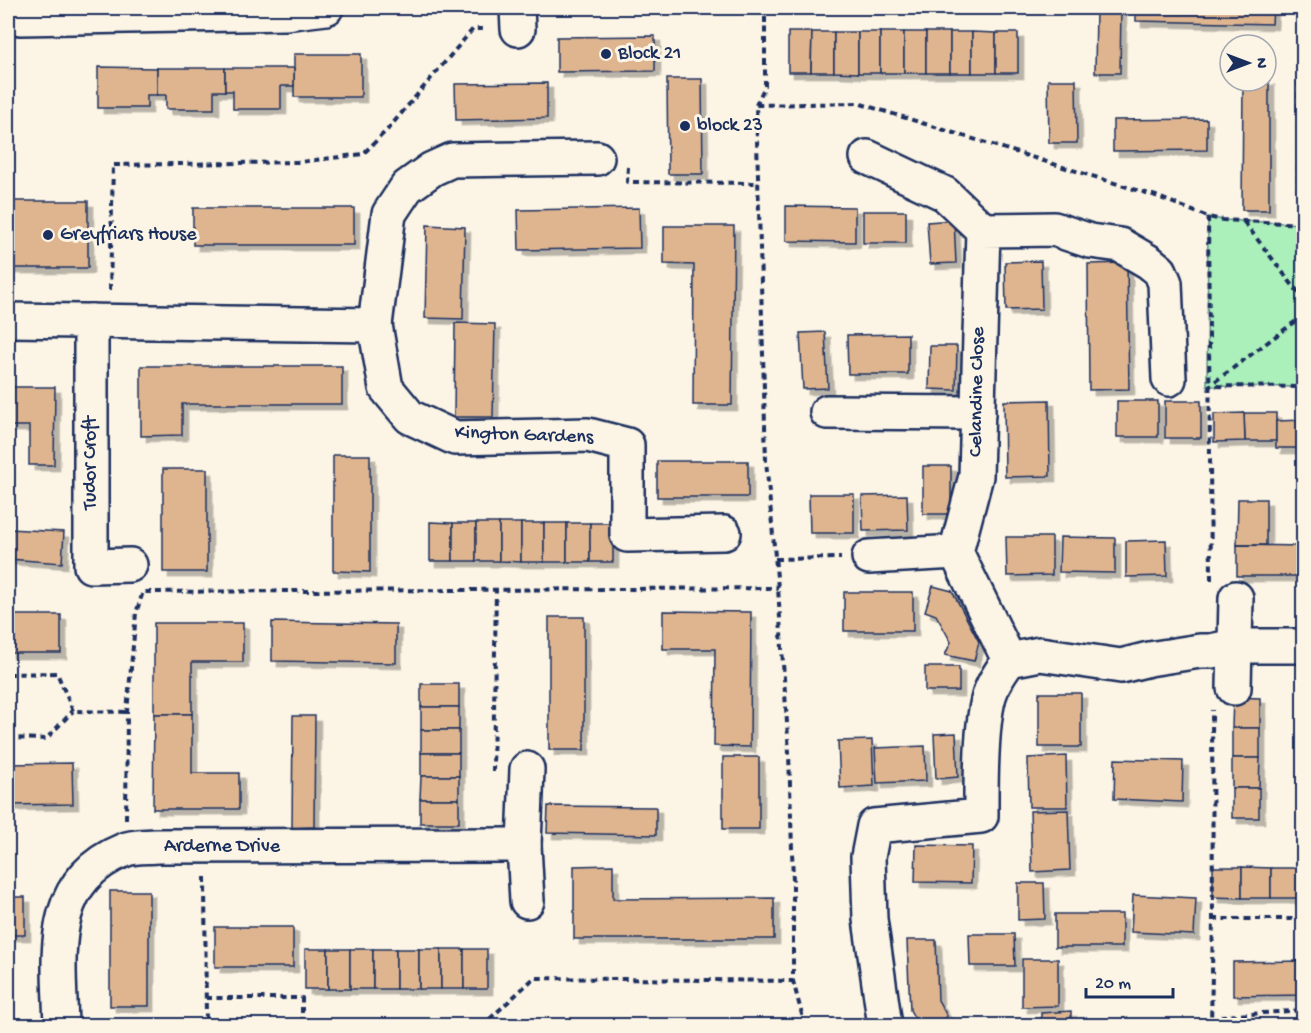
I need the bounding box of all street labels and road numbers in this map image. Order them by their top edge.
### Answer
street label: Celandine Close [965,326,991,457]
street label: Tudor Croft [80,414,103,511]
street label: Kington Gardens [454,422,594,450]
street label: Arderne Drive [164,836,281,859]

